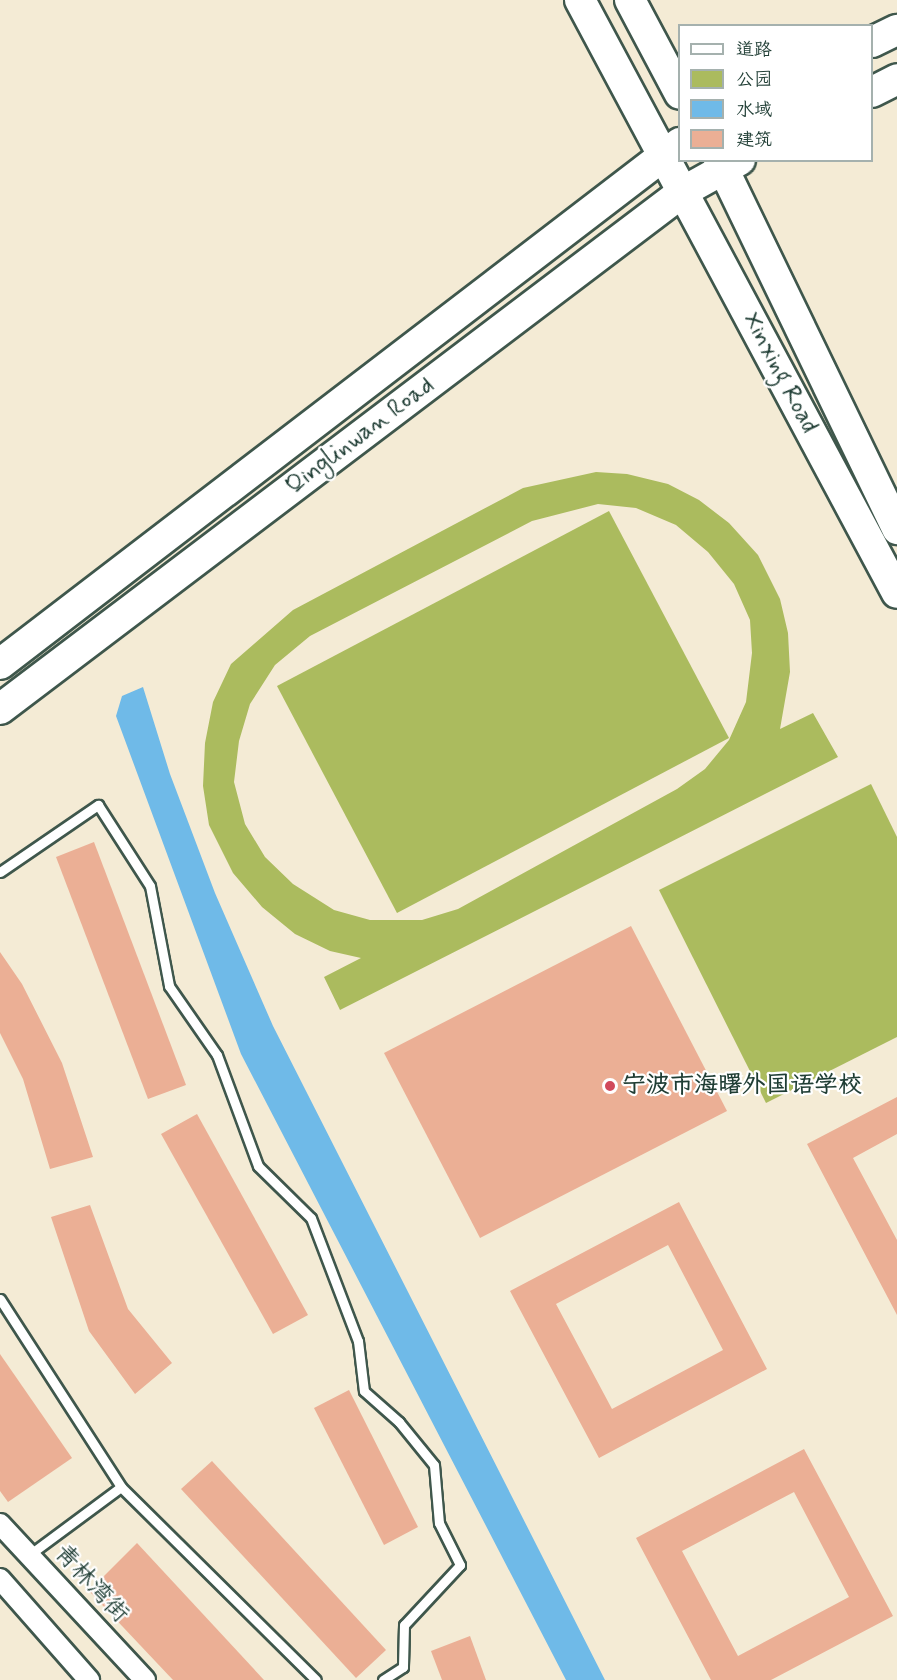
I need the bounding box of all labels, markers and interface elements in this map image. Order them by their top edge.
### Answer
legend [678,24,873,162]
text: 道路 [736,38,772,62]
text: 公园 [736,68,772,92]
text: 水域 [736,98,772,122]
text: 建筑 [736,128,772,152]
street label: Xinxing Road [737,309,823,437]
street label: Qinglinwan Road [281,372,439,500]
place label: 宁波市海曙外国语学校 [622,1072,862,1100]
marker: 宁波市海曙外国语学校 [603,1079,617,1093]
street label: 青林湾街 [48,1539,134,1629]

